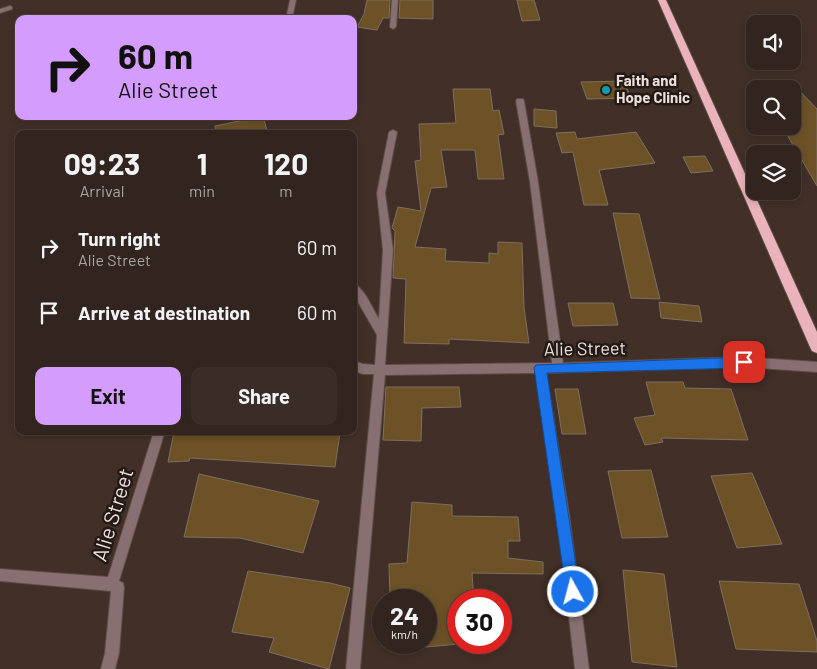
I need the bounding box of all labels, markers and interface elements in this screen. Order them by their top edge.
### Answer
map controls [746,15,801,200]
button: sound [746,15,801,70]
text: 60 m [118,34,193,76]
icon: right [35,35,100,100]
place label: Faith and Hope Clinic [616,71,690,106]
text: Alie Street [118,76,218,102]
button: search [746,80,801,135]
marker: Faith and Hope Clinic [600,84,612,96]
text: 09:23 [64,145,140,181]
text: 1 [197,145,207,181]
text: 120 [264,145,308,181]
button: layers [746,145,801,200]
text: Arrival [80,181,124,200]
text: min [189,181,215,200]
text: m [279,181,293,200]
text: Turn right [78,227,160,250]
icon: right [35,234,63,262]
text: 60 m [297,236,337,259]
text: Alie Street [78,250,151,269]
icon: arrive [35,299,63,327]
text: Arrive at destination [78,301,250,324]
text: 60 m [297,301,337,324]
street label: Alie Street [544,336,626,360]
pin [723,341,765,383]
icon: arrive [730,348,758,376]
button: Exit [35,367,181,425]
button: Share [191,367,337,425]
street label: Alie Street [86,465,138,564]
position arrow [546,565,598,617]
speed limit sign: 30 [447,589,512,654]
text: 24 [390,600,419,630]
text: km/h [391,627,418,641]

